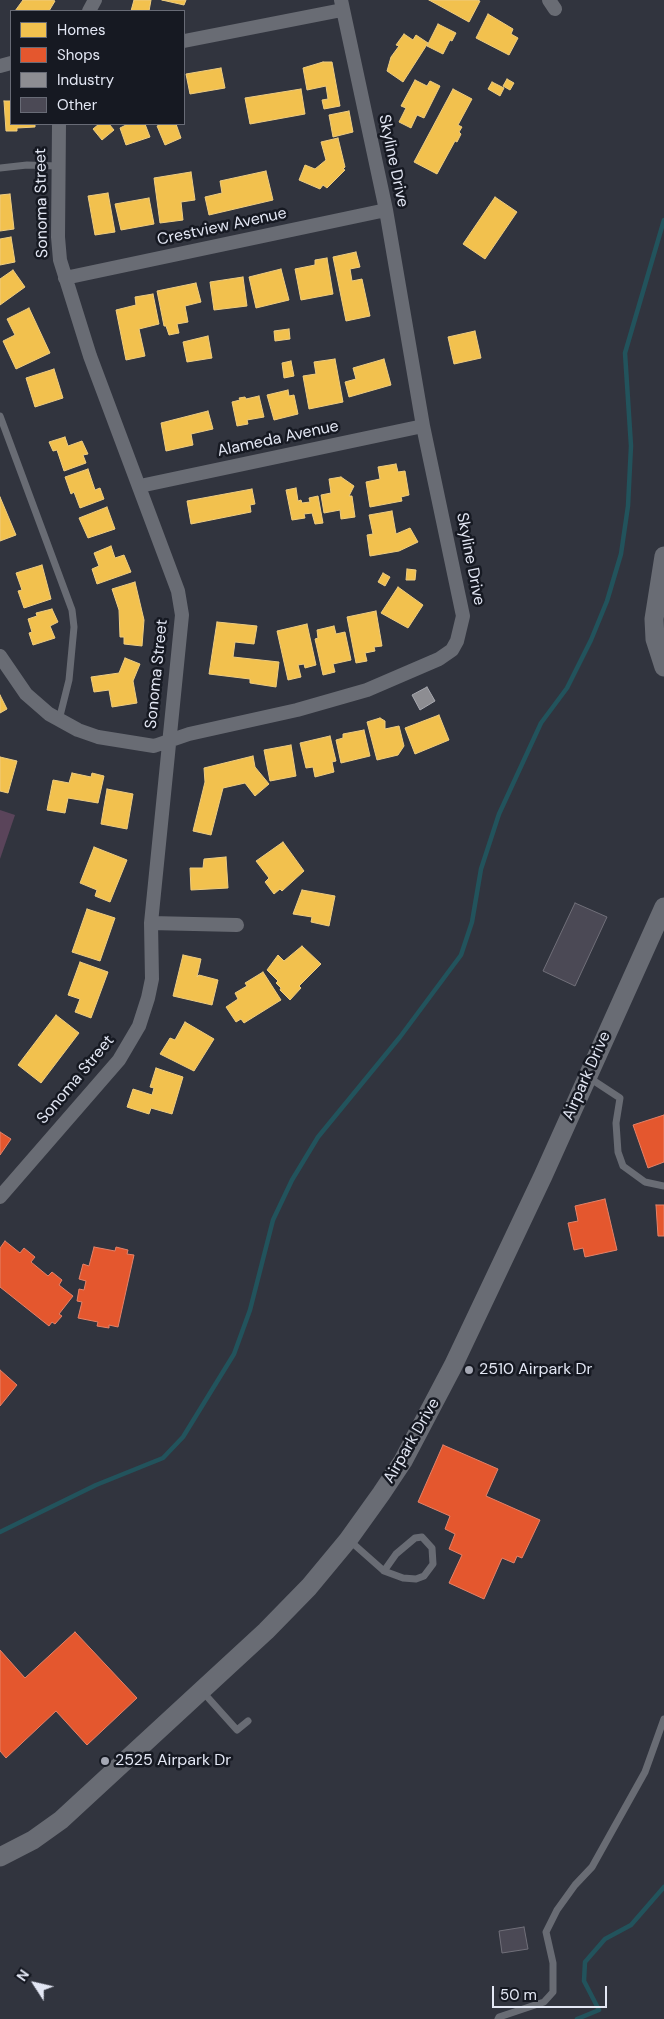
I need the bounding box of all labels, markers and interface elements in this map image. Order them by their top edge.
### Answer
legend [10,10,185,125]
text: Homes [57,20,106,40]
text: Shops [57,45,100,65]
text: Industry [57,70,114,90]
text: Other [57,95,97,115]
street label: Skyline Drive [374,113,412,209]
street label: Sonoma Street [31,148,53,258]
street label: Crestview Avenue [155,204,289,250]
street label: Alameda Avenue [216,417,340,461]
street label: Skyline Drive [452,511,488,607]
street label: Sonoma Street [142,618,172,730]
street label: Airpark Drive [559,1029,615,1123]
street label: Sonoma Street [33,1032,119,1128]
place label: 2510 Airpark Dr [479,1360,592,1380]
marker: 2510 Airpark Dr [463,1364,475,1376]
street label: Airpark Drive [380,1395,444,1487]
place label: 2525 Airpark Dr [115,1751,231,1771]
marker: 2525 Airpark Dr [99,1755,111,1767]
north arrow [10,1959,60,2009]
text: N [12,1966,33,1985]
scale bar [494,1976,609,2008]
text: 50 m [500,1985,537,2005]

